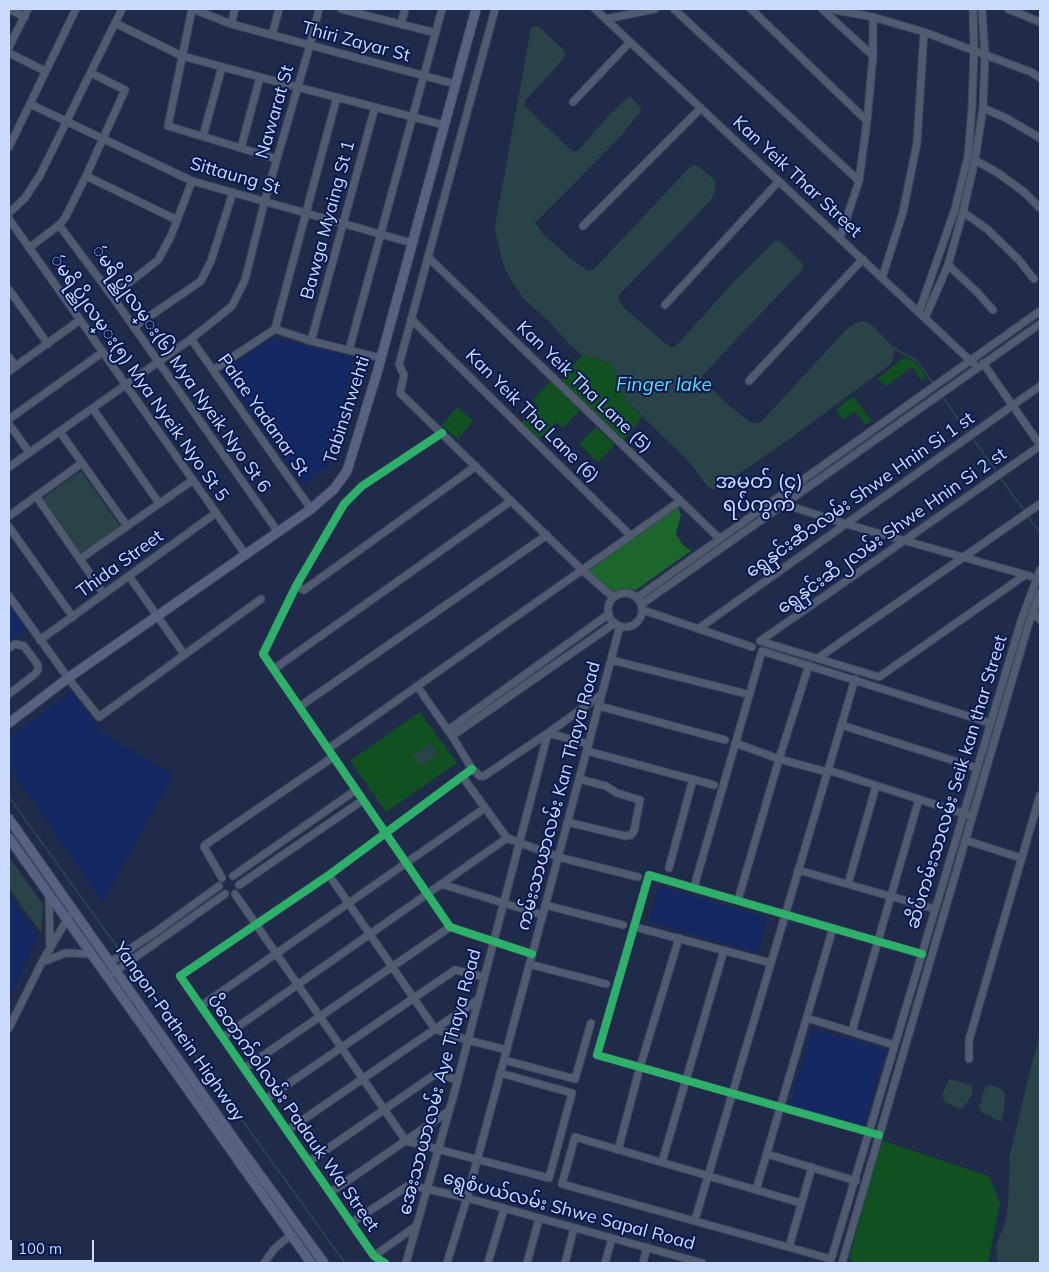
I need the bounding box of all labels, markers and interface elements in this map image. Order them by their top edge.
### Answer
street label: Thiri Zayar St [299,17,413,67]
street label: Nawarat St [251,63,299,161]
street label: Kan Yeik Thar Street [728,112,866,242]
street label: Bawga Myaing St 1 [296,138,360,302]
street label: Sittaung St [188,153,282,199]
street label: ဴမရိပ္ညိုလမ္း(၆) Mya Nyeik Nyo St 6 [87,241,275,497]
street label: ဴမရိပ္ညိုလမ္း(၅) Mya Nyeik Nyo St 5 [45,250,233,506]
street label: Kan Yeik Tha Lane (5) [512,317,656,457]
street label: Kan Yeik Tha Lane (6) [461,345,603,487]
street label: Palae Yadanar St [213,350,313,480]
street label: Tabinshwehti [319,354,375,466]
water label: Finger lake [616,374,712,396]
street label: ရွေနှင်းဆီ၁လမ်း Shwe Hnin Si 1 st [742,408,978,582]
street label: ရွေနှင်းဆီ၂လမ်း Shwe Hnin Si 2 st [773,443,1011,619]
district label: အမှတ် (၄) ရပ်ကွက် [715,470,803,517]
street label: Thida Street [72,525,168,603]
street label: ဆိပ်ကမ်းသာလမ်း Seik kan thar Street [902,632,1012,932]
street label: ကမ်းသာယာလမ်း Kan Thaya Road [513,659,605,933]
street label: Yangon-Pathein Highway [109,938,249,1126]
street label: အေးသာယာလမ်း Aye Thaya Road [394,947,486,1217]
street label: ပိတောက်ဝါလမ်း Padauk Wa Street [203,990,383,1236]
street label: ရွေစံပယ်လမ်း Shwe Sapal Road [441,1167,697,1255]
scale bar [12,1230,96,1262]
text: 100 m [18,1239,62,1258]

